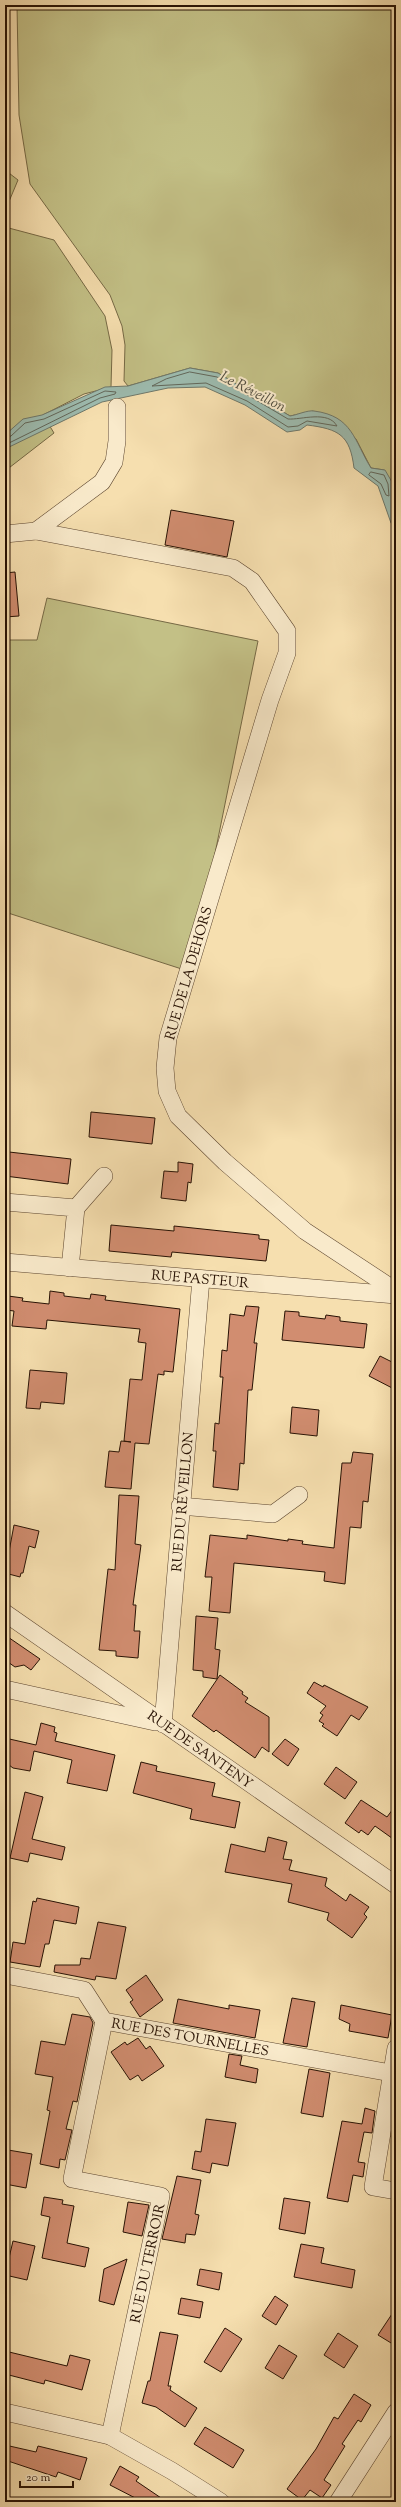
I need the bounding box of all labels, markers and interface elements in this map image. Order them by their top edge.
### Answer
water label: Le Réveillon [215,367,289,418]
street label: RUE DE LA DEHORS [161,904,219,1043]
street label: RUE PASTEUR [150,1266,250,1295]
street label: RUE DU RÉVEILLON [168,1431,200,1573]
street label: RUE DE SANTENY [142,1707,256,1794]
street label: RUE DES TOURNELLES [110,2015,270,2063]
street label: RUE DU TERROIR [126,2202,171,2325]
scale bar [20,2463,73,2489]
text: 20 m [26,2469,51,2487]

